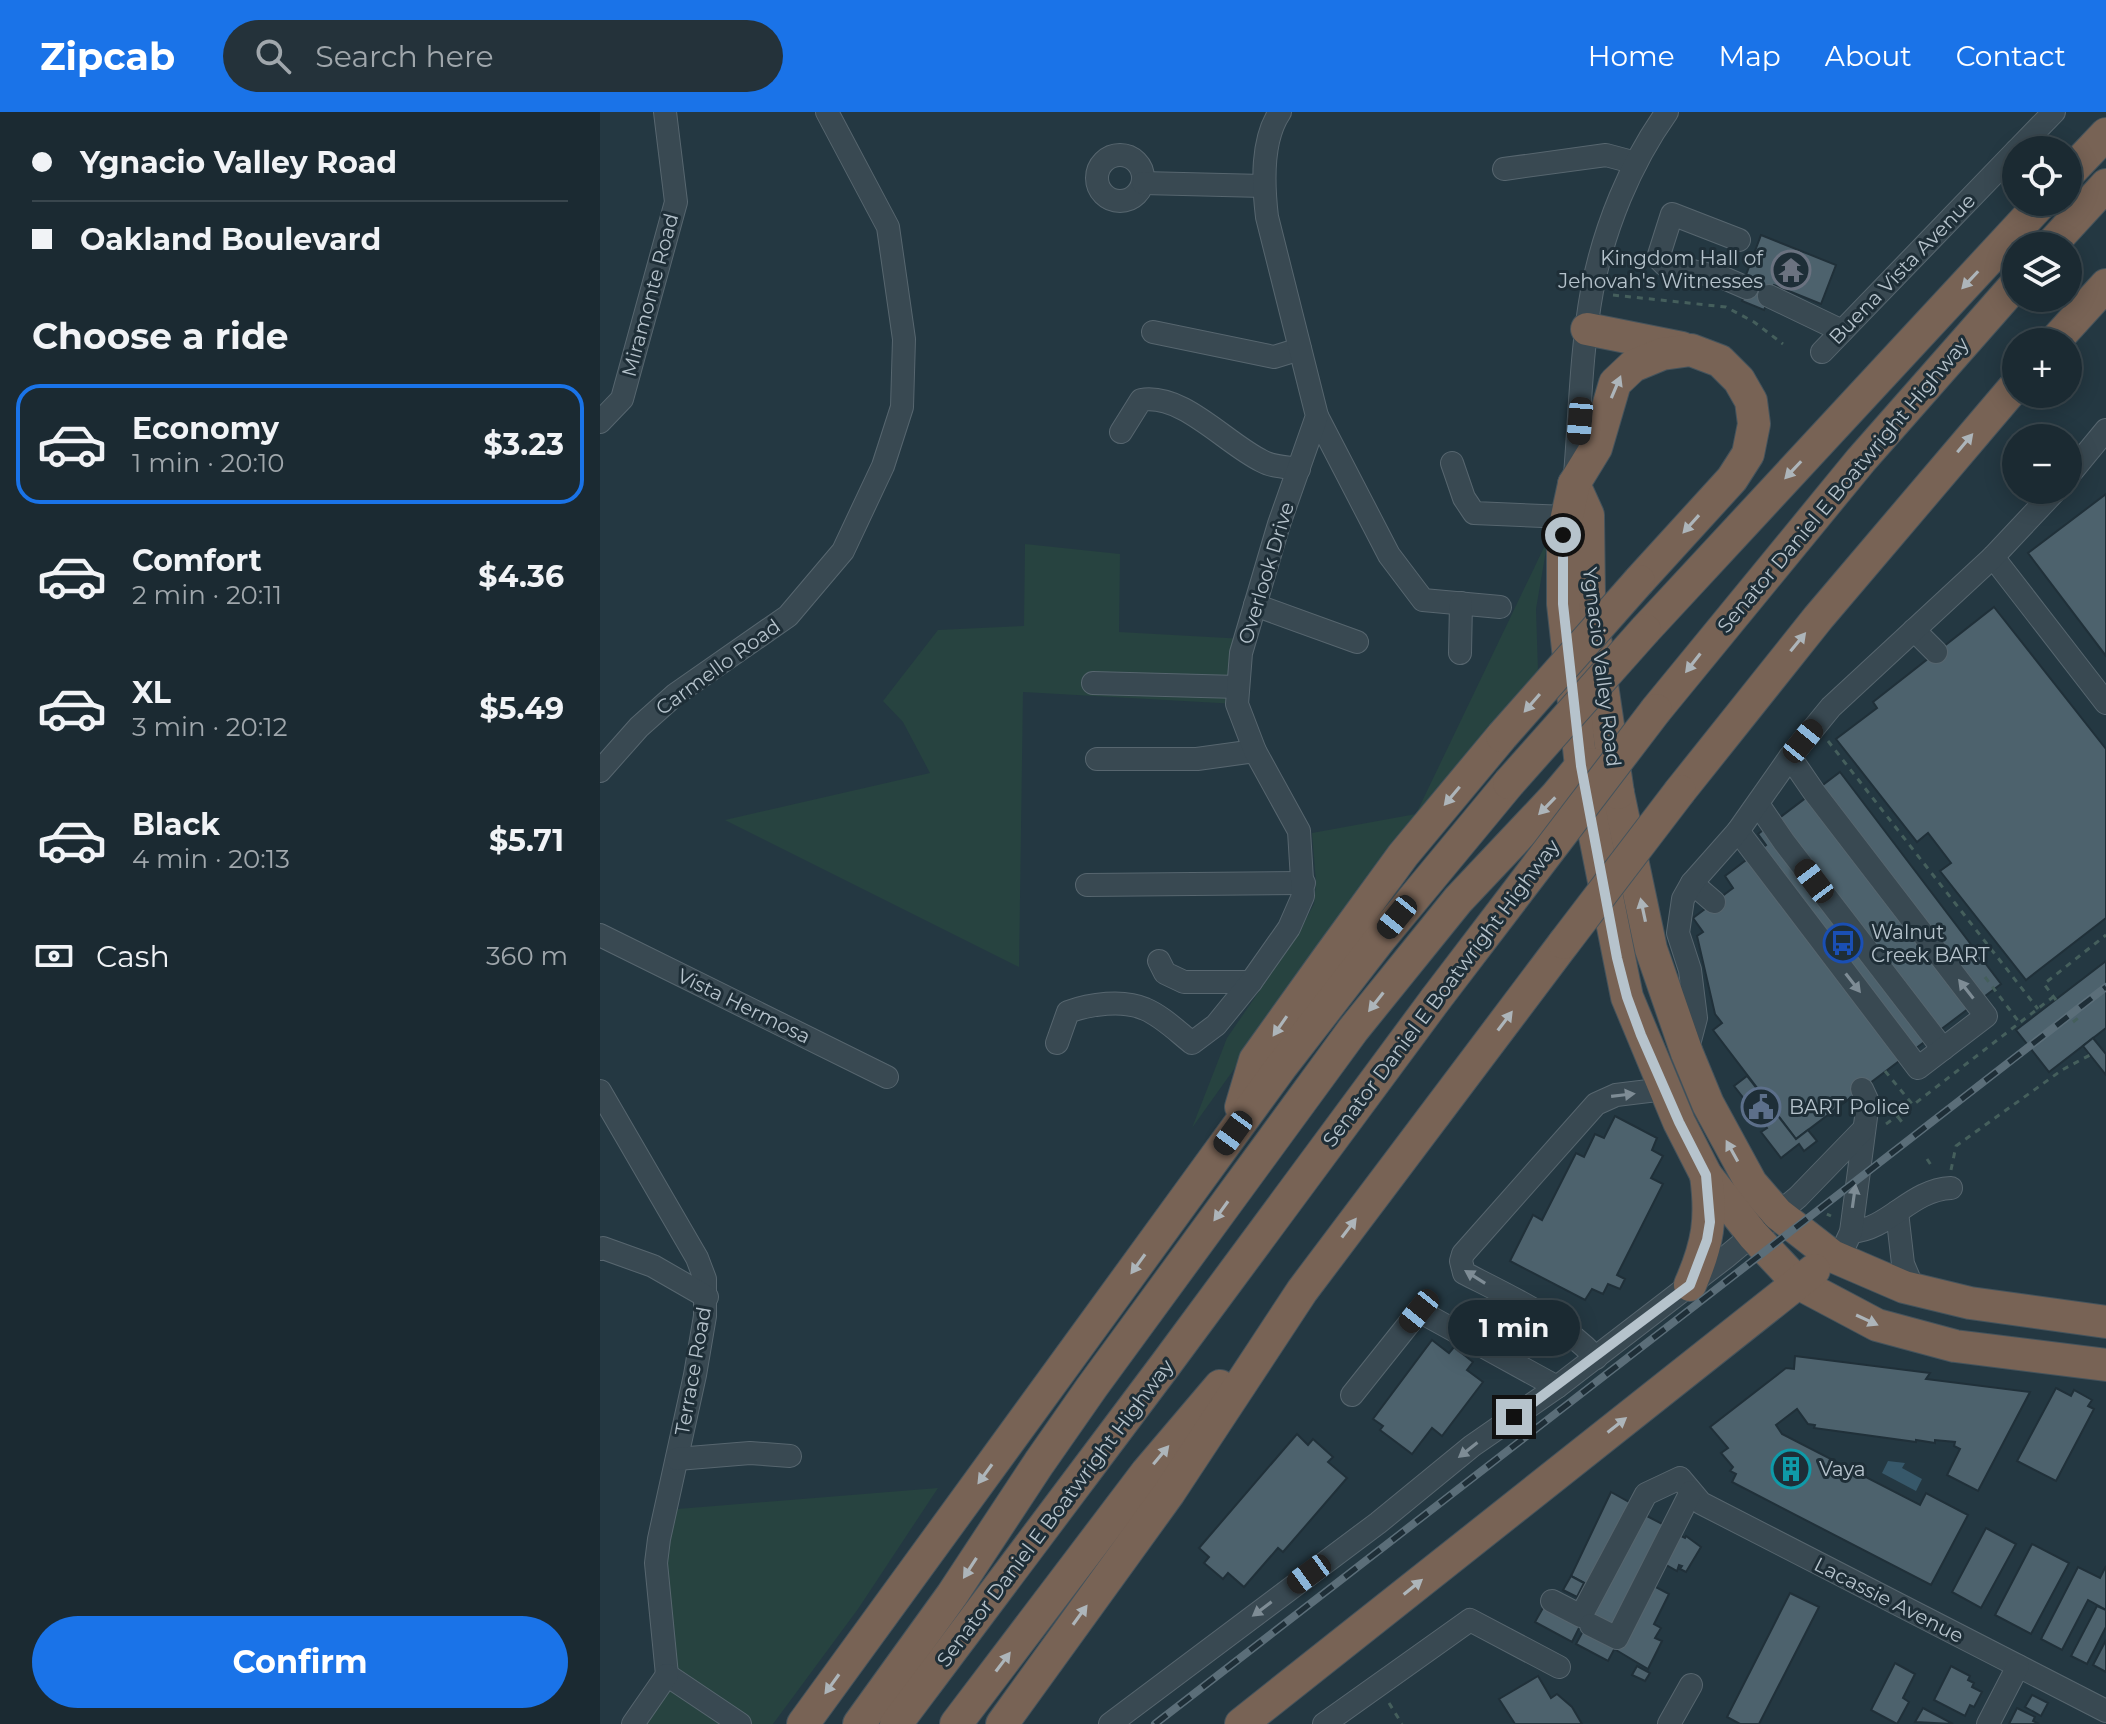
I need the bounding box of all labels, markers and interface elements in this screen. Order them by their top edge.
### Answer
search box [223,20,783,92]
text: Zipcab [40,33,175,80]
icon: search [251,34,295,78]
text: Search here [315,38,494,75]
text: Home [1588,39,1675,73]
text: Map [1719,39,1781,73]
text: About [1825,39,1912,73]
text: Contact [1956,39,2066,73]
map controls [2002,136,2082,504]
button: locate [2002,136,2082,216]
text: Ygnacio Valley Road [80,144,397,181]
street label: Buena Vista Avenue [1824,189,1980,349]
street label: Miramonte Road [617,211,683,379]
text: Oakland Boulevard [80,221,381,258]
button: layers [2002,232,2082,312]
place label: Kingdom Hall of Jehovah's Witnesses [1557,246,1764,293]
temple icon: Kingdom Hall of Jehovah's Witnesses [1770,249,1812,291]
one-way arrow [1961,270,1979,289]
text: Choose a ride [32,314,289,358]
button: + [2002,328,2082,408]
street label: Senator Daniel E Boatwright Highway [1712,332,1974,638]
one-way arrow [1609,376,1622,399]
car [1566,396,1594,446]
icon: car [36,408,108,480]
text: Economy [132,410,279,447]
button: − [2002,424,2082,504]
text: $3.23 [484,426,564,463]
one-way arrow [1956,433,1973,453]
text: 1 min · 20:10 [132,447,285,479]
one-way arrow [1785,461,1803,480]
street label: Overlook Drive [1233,499,1299,647]
one-way arrow [1683,514,1701,533]
route start [1545,517,1581,553]
icon: car [36,540,108,612]
text: Comfort [132,542,262,579]
text: $4.36 [478,558,564,595]
street label: Ygnacio Valley Road [1578,566,1626,768]
text: 2 min · 20:11 [132,579,282,611]
street label: Carmello Road [651,614,785,720]
one-way arrow [1789,632,1806,652]
one-way arrow [1686,653,1702,673]
icon: car [36,672,108,744]
text: XL [132,674,171,711]
text: $5.49 [479,690,564,727]
one-way arrow [1524,692,1541,712]
text: 3 min · 20:12 [132,711,287,743]
car [1779,715,1827,767]
one-way arrow [1445,786,1461,806]
one-way arrow [1538,796,1556,815]
icon: car [36,804,108,876]
text: Black [132,806,220,843]
text: $5.71 [489,822,564,859]
street label: Senator Daniel E Boatwright Highway [1318,834,1565,1151]
text: 4 min · 20:13 [132,843,290,875]
car [1790,855,1838,907]
car [1373,891,1421,943]
one-way arrow [1636,898,1649,923]
place label: Walnut Creek BART [1871,920,1990,967]
bus stop icon: Walnut Creek BART [1822,922,1864,964]
icon: cash [32,934,76,978]
text: Cash [96,938,170,975]
text: 360 m [486,940,568,972]
street label: Vista Hermosa [674,963,814,1049]
one-way arrow [1844,973,1860,993]
one-way arrow [1958,979,1974,999]
one-way arrow [1368,992,1384,1012]
one-way arrow [1497,1011,1513,1031]
one-way arrow [1272,1015,1288,1037]
public building icon: BART Police [1740,1086,1782,1128]
one-way arrow [1611,1088,1636,1101]
place label: BART Police [1789,1095,1910,1119]
car [1209,1107,1257,1159]
one-way arrow [1726,1140,1740,1162]
one-way arrow [1848,1183,1861,1208]
one-way arrow [1214,1200,1229,1221]
one-way arrow [1341,1218,1356,1239]
one-way arrow [1130,1253,1146,1274]
one-way arrow [1463,1270,1486,1285]
car [1395,1285,1443,1337]
callout: 1 min [1448,1301,1580,1357]
street label: Terrace Road [670,1305,716,1437]
text: 1 min [1479,1312,1549,1344]
one-way arrow [1855,1313,1879,1327]
street label: Senator Daniel E Boatwright Highway [932,1354,1179,1671]
route end [1496,1399,1532,1435]
one-way arrow [1607,1418,1627,1434]
one-way arrow [1458,1442,1478,1458]
one-way arrow [1152,1445,1169,1465]
building icon: Vaya [1770,1448,1812,1490]
place label: Vaya [1819,1457,1866,1481]
one-way arrow [977,1464,993,1484]
car [1283,1550,1335,1598]
street label: Lacassie Avenue [1810,1552,1968,1648]
one-way arrow [962,1557,977,1578]
one-way arrow [1403,1579,1423,1595]
one-way arrow [1252,1600,1272,1616]
one-way arrow [1072,1604,1088,1626]
button: Confirm [32,1616,568,1708]
one-way arrow [995,1652,1011,1672]
one-way arrow [824,1674,840,1695]

